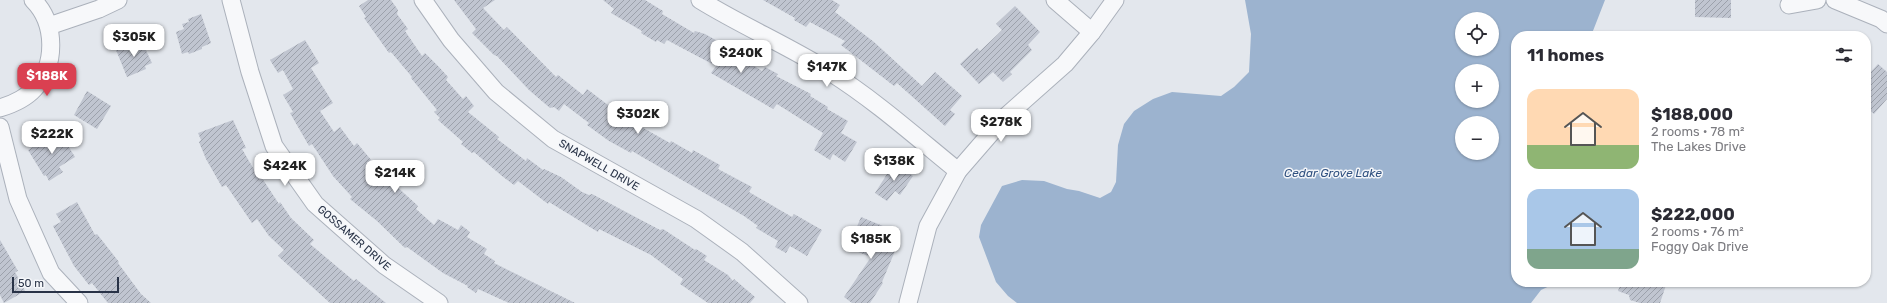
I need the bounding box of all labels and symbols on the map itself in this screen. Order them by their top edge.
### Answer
pin: $305K [106,24,162,58]
pin: $240K [713,40,769,74]
pin: $147K [799,54,855,88]
pin: $188K [19,63,75,97]
pin: $302K [610,101,666,135]
pin: $278K [973,109,1029,143]
pin: $222K [24,121,80,155]
street label: SNAPWELL DRIVE [556,137,642,193]
pin: $138K [866,148,922,182]
pin: $424K [257,153,313,187]
pin: $214K [367,160,423,194]
water label: Cedar Grove Lake [1284,166,1382,180]
street label: GOSSAMER DRIVE [315,203,394,274]
pin: $185K [843,226,899,260]
scale bar [12,275,119,294]

